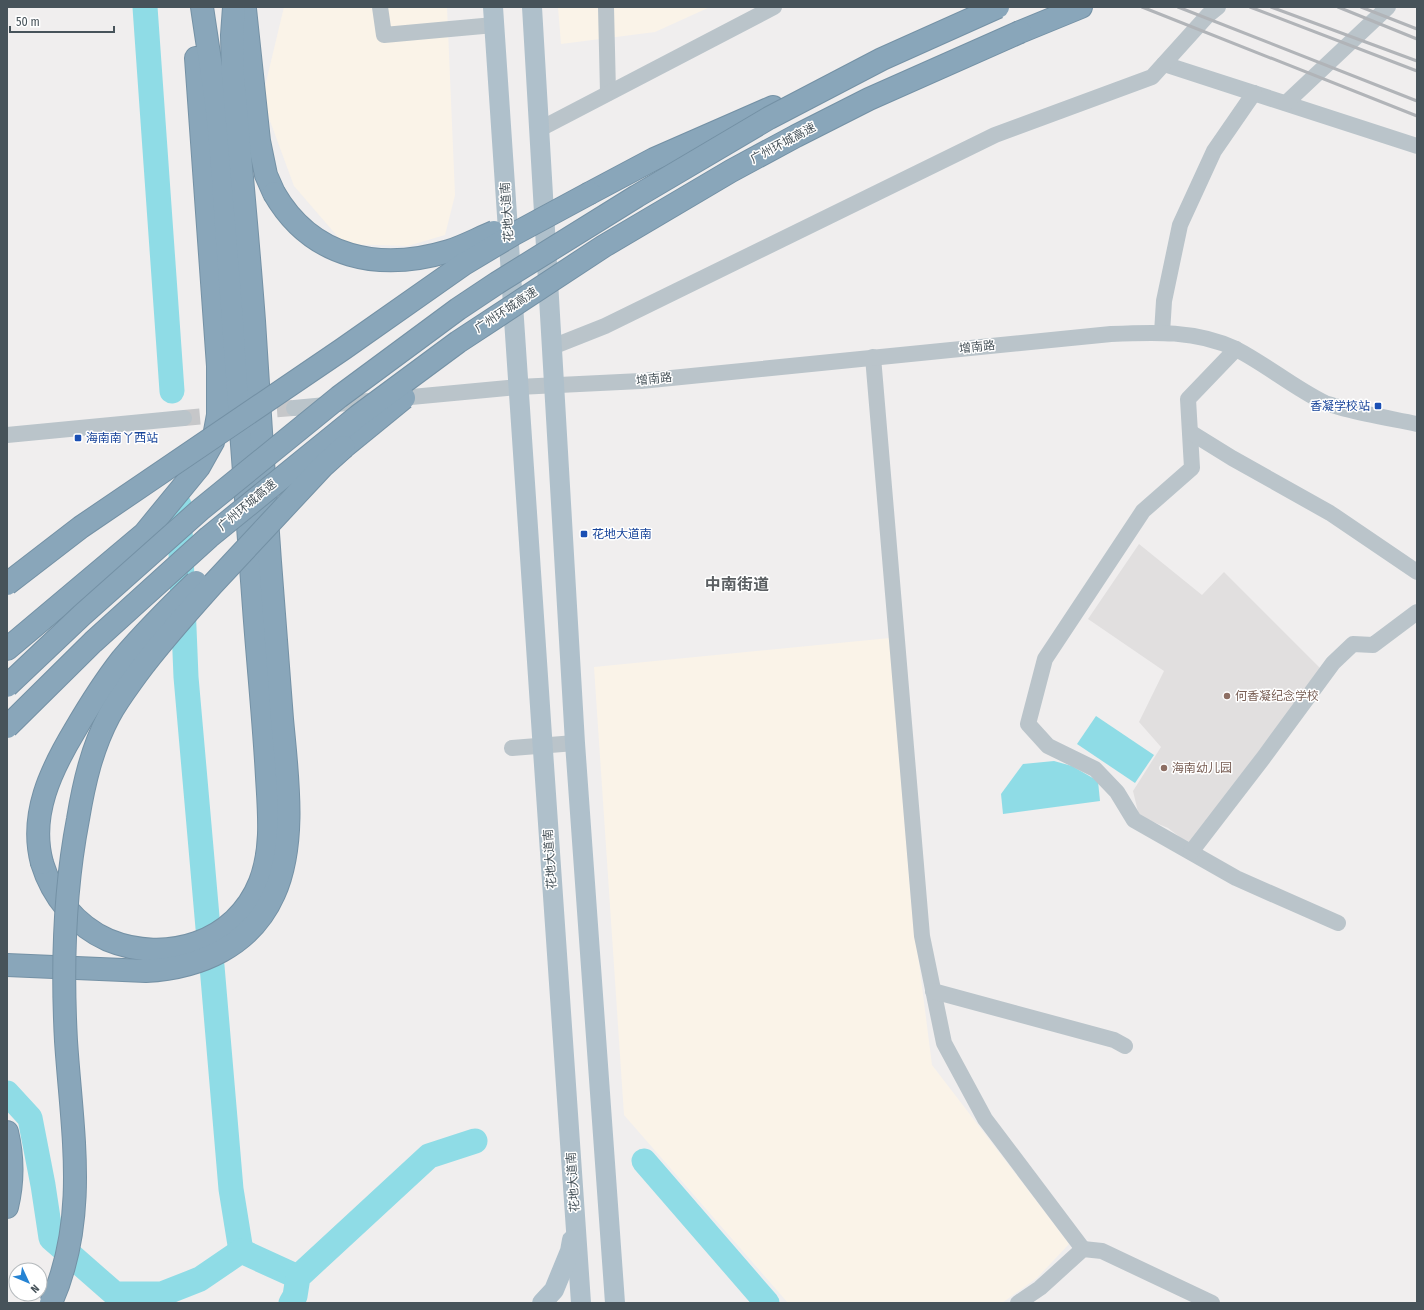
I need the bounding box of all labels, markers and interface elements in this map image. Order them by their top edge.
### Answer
scale bar [10,8,114,34]
text: 50 m [16,15,40,29]
street label: 广州环城高速 [748,120,818,166]
street label: 花地大道南 [498,182,516,242]
street label: 广州环城高速 [472,285,540,335]
street label: 增南路 [958,338,996,356]
street label: 增南路 [635,370,673,388]
place label: 香凝学校站 [1310,399,1370,413]
marker: 香凝学校站 [1373,401,1383,411]
place label: 海南南丫西站 [86,431,158,445]
marker: 海南南丫西站 [73,433,83,443]
street label: 广州环城高速 [215,476,279,534]
place label: 花地大道南 [592,527,652,541]
marker: 花地大道南 [579,529,589,539]
district label: 中南街道 [705,575,769,594]
place label: 何香凝纪念学校 [1235,689,1319,703]
marker: 何香凝纪念学校 [1222,691,1232,701]
place label: 海南幼儿园 [1172,761,1232,775]
marker: 海南幼儿园 [1159,763,1169,773]
street label: 花地大道南 [541,829,559,889]
street label: 花地大道南 [564,1152,582,1212]
north arrow [8,1262,48,1302]
text: N [28,1282,42,1295]

